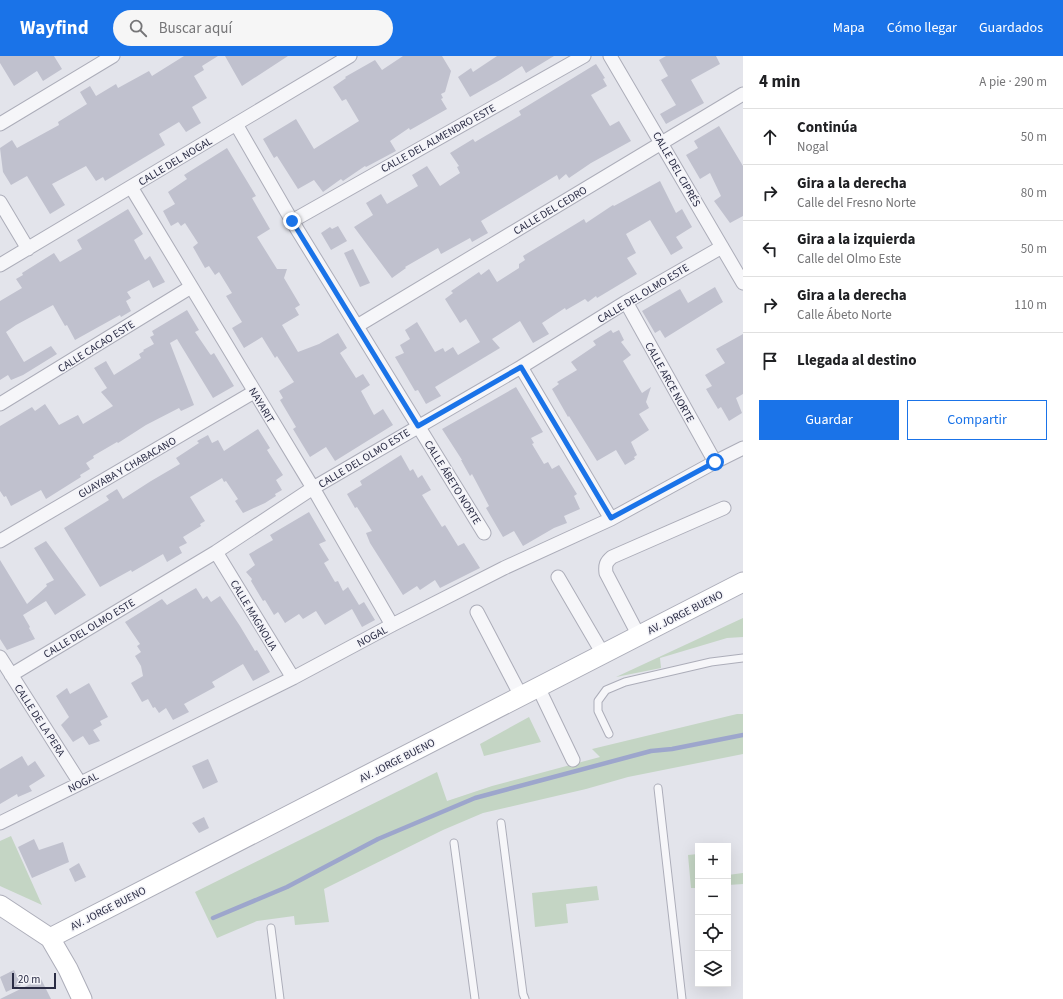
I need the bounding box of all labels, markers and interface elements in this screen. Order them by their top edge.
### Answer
search box [113,10,393,46]
text: Wayfind [20,15,89,42]
icon: search [127,17,149,39]
text: Buscar aquí [159,18,232,39]
text: Mapa [833,18,865,38]
text: Cómo llegar [887,18,957,38]
text: Guardados [979,18,1043,38]
text: 4 min [759,70,800,94]
text: A pie · 290 m [979,73,1047,91]
street label: CALLE DEL ALMENDRO ESTE [378,101,498,176]
text: Continúa [797,117,858,138]
icon: ahead [759,126,781,148]
text: 50 m [1021,128,1047,146]
street label: CALLE DEL CIPRÉS [649,129,704,210]
street label: CALLE DEL NOGAL [136,133,215,189]
text: Nogal [797,138,829,156]
text: Gira a la derecha [797,173,907,194]
icon: right [759,182,781,204]
street label: CALLE DEL CEDRO [511,183,590,238]
text: 80 m [1021,184,1047,202]
text: Calle del Fresno Norte [797,194,916,212]
route end [283,212,301,230]
text: Gira a la izquierda [797,229,916,250]
icon: left [759,238,781,260]
text: 50 m [1021,240,1047,258]
text: Calle del Olmo Este [797,250,901,268]
street label: CALLE DEL OLMO ESTE [595,260,692,327]
text: Gira a la derecha [797,285,907,306]
icon: right [759,294,781,316]
text: 110 m [1014,296,1047,314]
text: Calle Ábeto Norte [797,306,892,324]
street label: CALLE CACAO ESTE [55,317,138,376]
street label: CALLE ARCE NORTE [641,339,698,425]
icon: arrive [759,350,781,372]
text: Llegada al destino [797,350,917,371]
street label: NAYARIT [245,385,278,426]
button: Guardar [759,400,899,440]
button: Compartir [907,400,1047,440]
street label: CALLE DEL OLMO ESTE [316,425,413,492]
street label: GUAYABA Y CHABACANO [75,433,179,502]
street label: CALLE ÁBETO NORTE [421,437,485,527]
route start [706,453,724,471]
street label: CALLE MAGNOLIA [226,577,281,654]
street label: AV. JORGE BUENO [645,587,726,638]
street label: CALLE DEL OLMO ESTE [41,595,138,662]
street label: NOGAL [354,622,391,651]
street label: CALLE DE LA PERA [11,681,69,759]
street label: AV. JORGE BUENO [357,735,438,786]
street label: NOGAL [65,768,102,796]
map controls [695,843,731,987]
button: + [695,843,731,879]
button: − [695,879,731,915]
street label: AV. JORGE BUENO [68,883,149,934]
button: locate [695,915,731,951]
button: layers [695,951,731,987]
scale bar [12,971,56,990]
text: 20 m [18,972,40,987]

